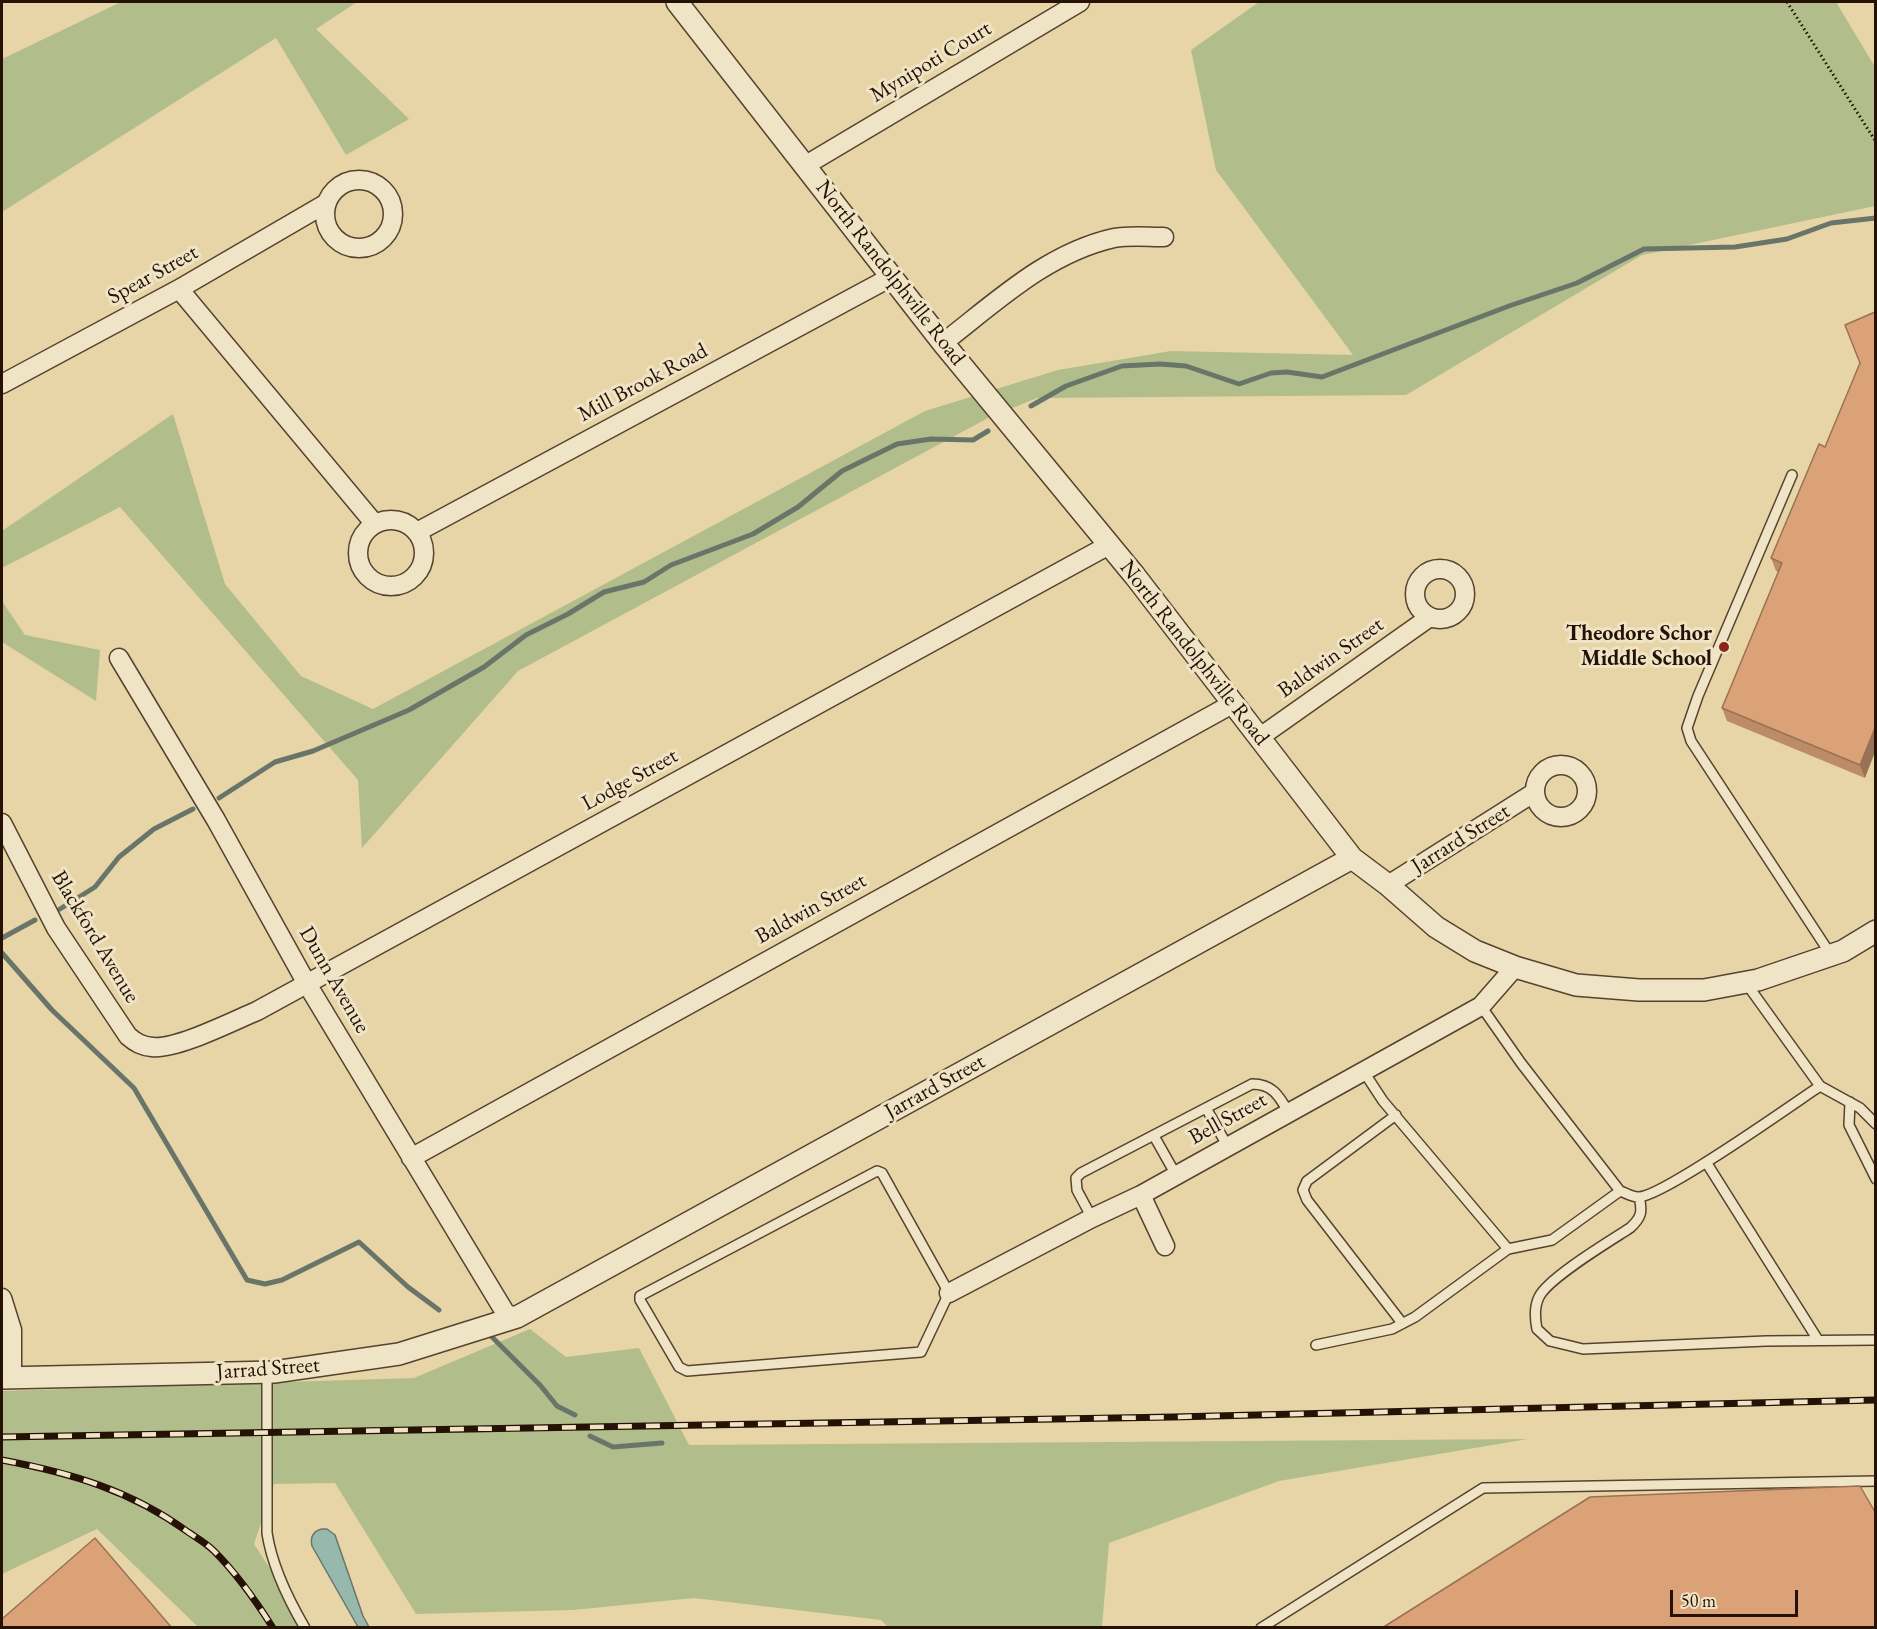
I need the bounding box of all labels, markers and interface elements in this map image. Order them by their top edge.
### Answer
street label: Mynipoti Court [866,15,996,109]
street label: North Randolphville Road [809,175,971,371]
street label: Spear Street [103,239,203,311]
street label: Mill Brook Road [574,338,712,428]
street label: North Randolphville Road [1113,555,1275,751]
street label: Baldwin Street [1273,612,1389,704]
place label: Theodore Schor Middle School [1566,621,1712,672]
marker: Theodore Schor Middle School [1717,640,1731,654]
street label: Lodge Street [577,743,683,817]
street label: Jarrard Street [1407,798,1515,880]
street label: Blackford Avenue [45,866,145,1008]
street label: Baldwin Street [751,868,871,950]
street label: Dunn Avenue [293,922,375,1038]
street label: Jarrard Street [880,1049,990,1125]
street label: Bell Street [1185,1087,1271,1151]
street label: Jarrad Street [215,1352,321,1386]
scale bar [1673,1578,1800,1616]
text: 50 m [1681,1589,1716,1612]

